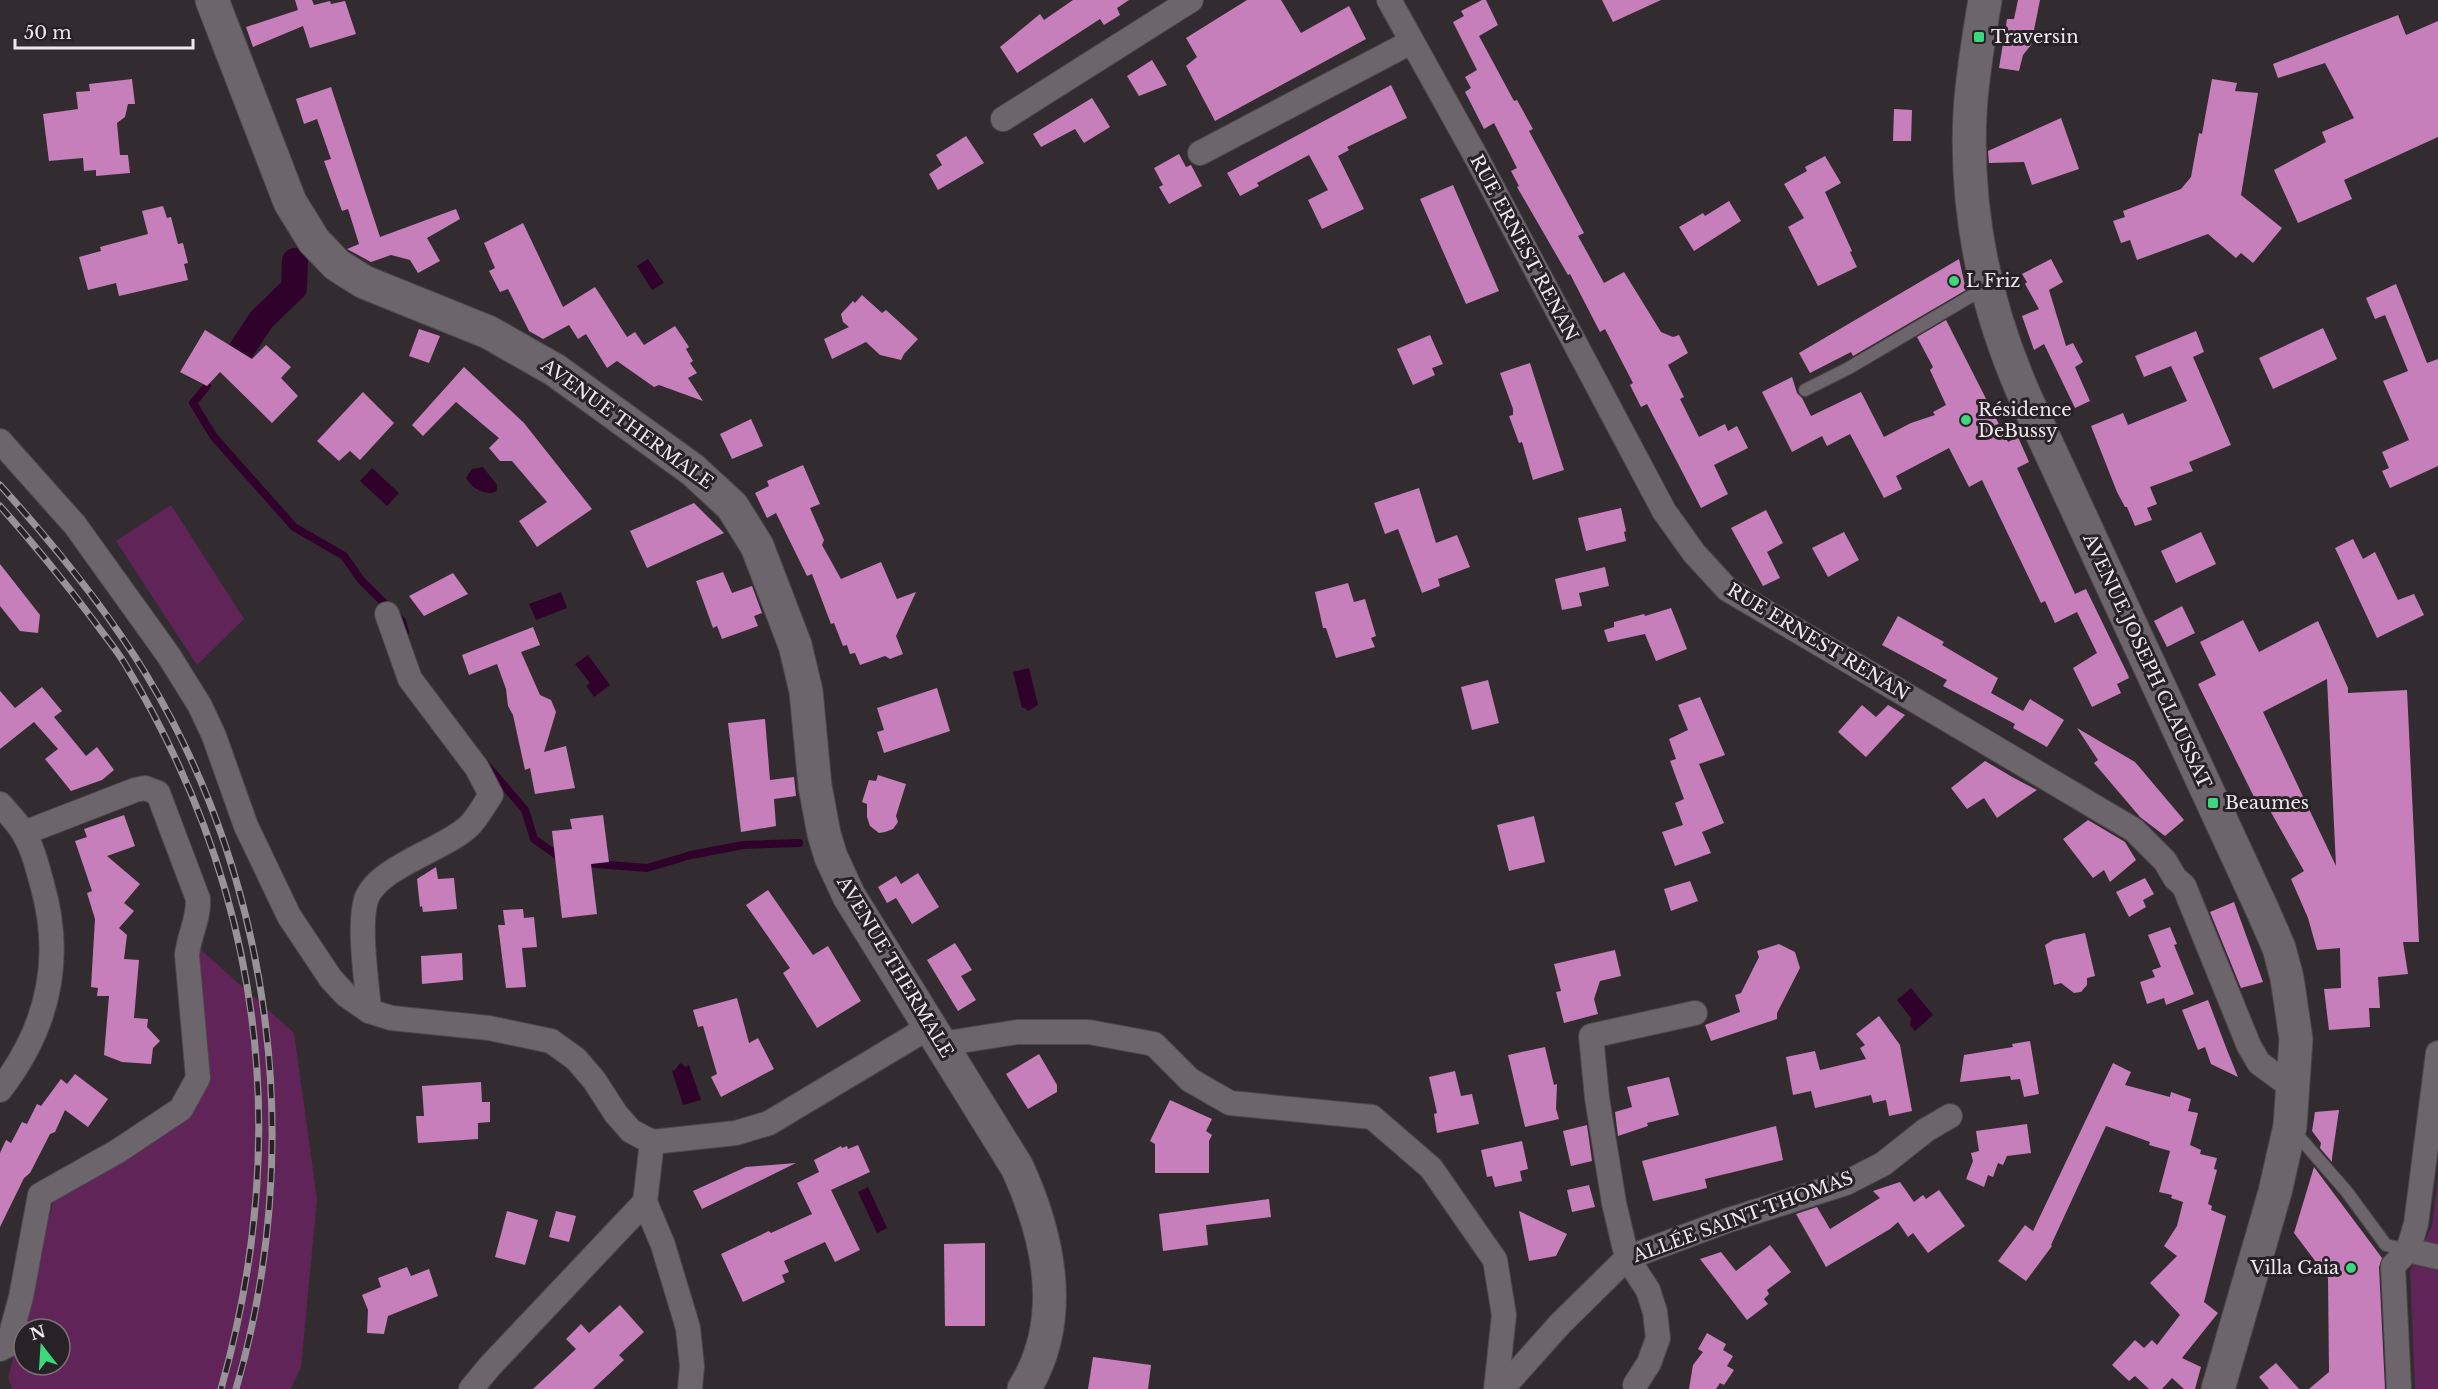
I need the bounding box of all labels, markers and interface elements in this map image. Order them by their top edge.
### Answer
scale bar [15,12,194,50]
text: 50 m [24,22,72,44]
place label: Traversin [1991,26,2079,48]
marker: Traversin [1972,30,1986,44]
street label: RUE ERNEST RENAN [1465,151,1583,345]
place label: L Friz [1966,270,2020,292]
marker: L Friz [1947,274,1961,288]
street label: AVENUE THERMALE [536,354,717,494]
place label: Résidence DeBussy [1978,399,2072,442]
marker: Résidence DeBussy [1959,413,1973,427]
street label: AVENUE JOSEPH CLAUSSAT [2078,529,2216,792]
street label: RUE ERNEST RENAN [1723,579,1913,705]
place label: Beaumes [2225,792,2309,814]
marker: Beaumes [2206,796,2220,810]
street label: AVENUE THERMALE [832,872,958,1061]
street label: ALLÉE SAINT-THOMAS [1628,1166,1856,1268]
place label: Villa Gaia [2250,1257,2339,1279]
marker: Villa Gaia [2344,1261,2358,1275]
north arrow [12,1317,72,1377]
text: N [27,1321,48,1344]

